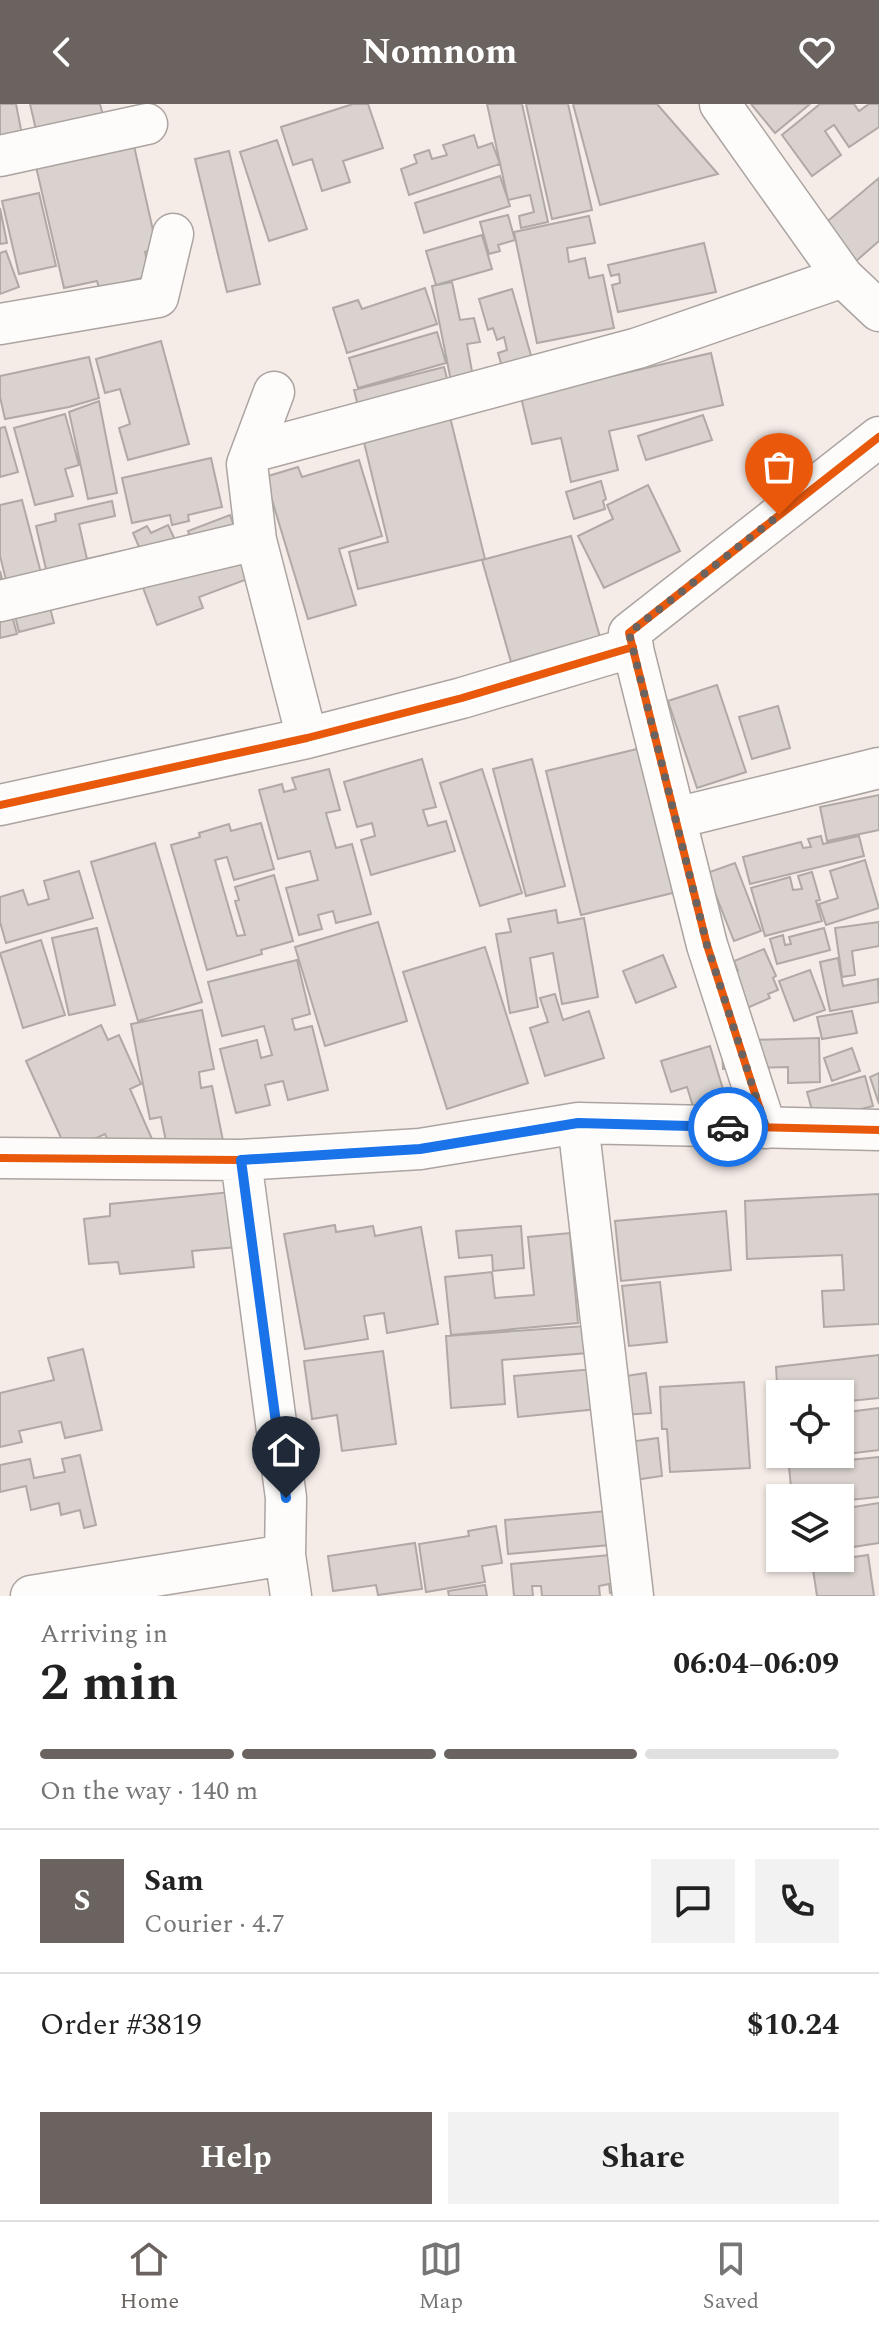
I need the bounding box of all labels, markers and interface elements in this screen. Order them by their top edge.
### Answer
text: Nomnom [362,25,517,80]
icon: back [40,30,84,74]
icon: heart [795,30,839,74]
pin [745,433,813,515]
icon: bag [757,445,801,489]
courier [688,1087,768,1167]
icon: car [706,1105,750,1149]
map controls [766,1380,854,1572]
button: locate [766,1380,854,1468]
pin [252,1416,320,1498]
icon: home [264,1428,308,1472]
button: layers [766,1484,854,1572]
text: Arriving in [40,1614,168,1654]
text: 06:04–06:09 [673,1641,839,1687]
text: 2 min [40,1644,178,1723]
text: On the way · 140 m [40,1771,258,1811]
text: Sam [144,1858,204,1904]
button: chat [651,1859,735,1943]
button: phone [755,1859,839,1943]
text: S [73,1878,91,1924]
text: Courier · 4.7 [144,1904,285,1944]
text: Order #3819 [40,2002,202,2048]
text: $10.24 [747,2002,839,2048]
button: Help [40,2112,432,2204]
button: Share [448,2112,839,2204]
tab: Home [120,2237,179,2318]
tab: Map [419,2237,463,2318]
tab: Saved [703,2237,759,2318]

